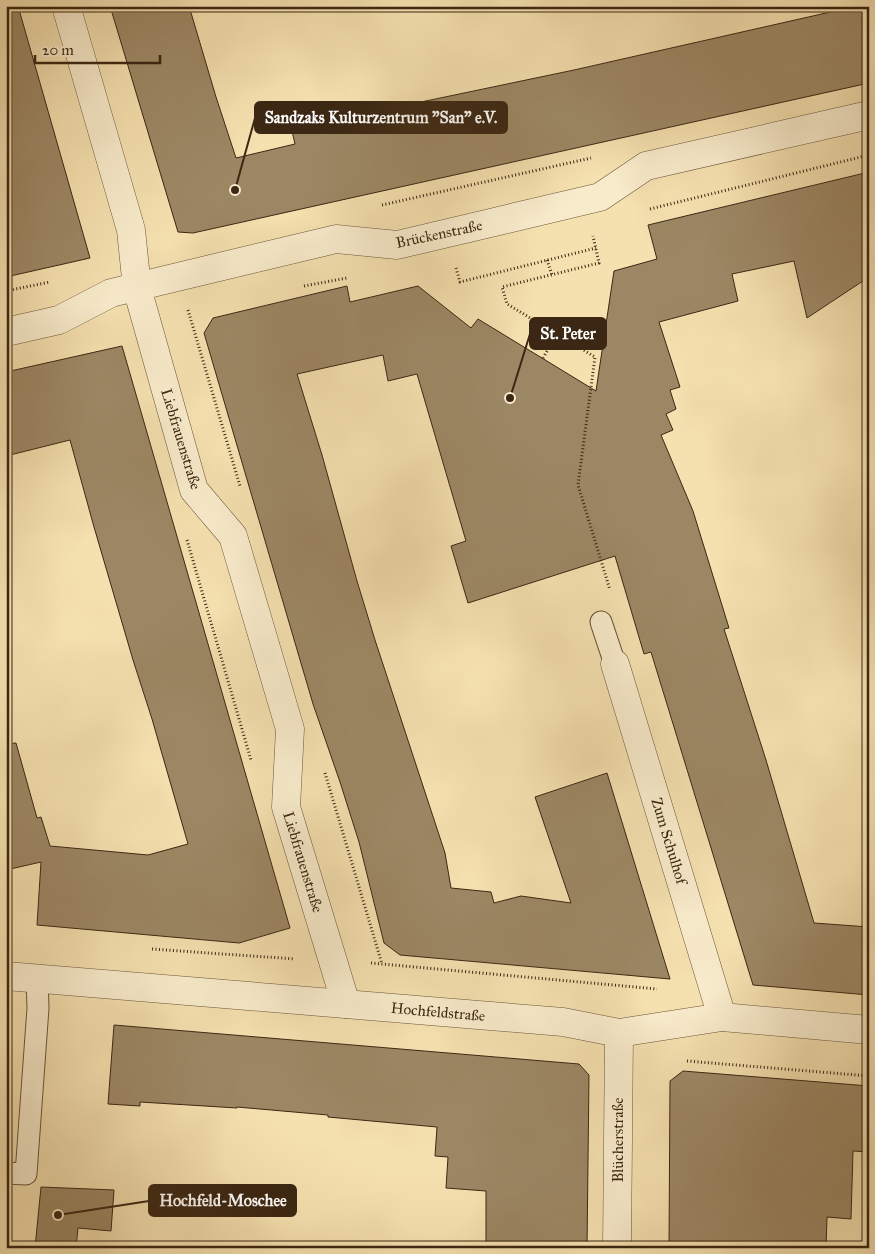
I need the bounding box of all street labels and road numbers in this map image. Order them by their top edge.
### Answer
street label: Brückenstraße [394,216,484,252]
street label: Liebfrauenstraße [157,386,205,492]
street label: Zum Schulhof [647,796,692,889]
street label: Liebfrauenstraße [279,809,327,915]
street label: Hochfeldstraße [390,999,486,1025]
street label: Blücherstraße [609,1097,627,1183]

